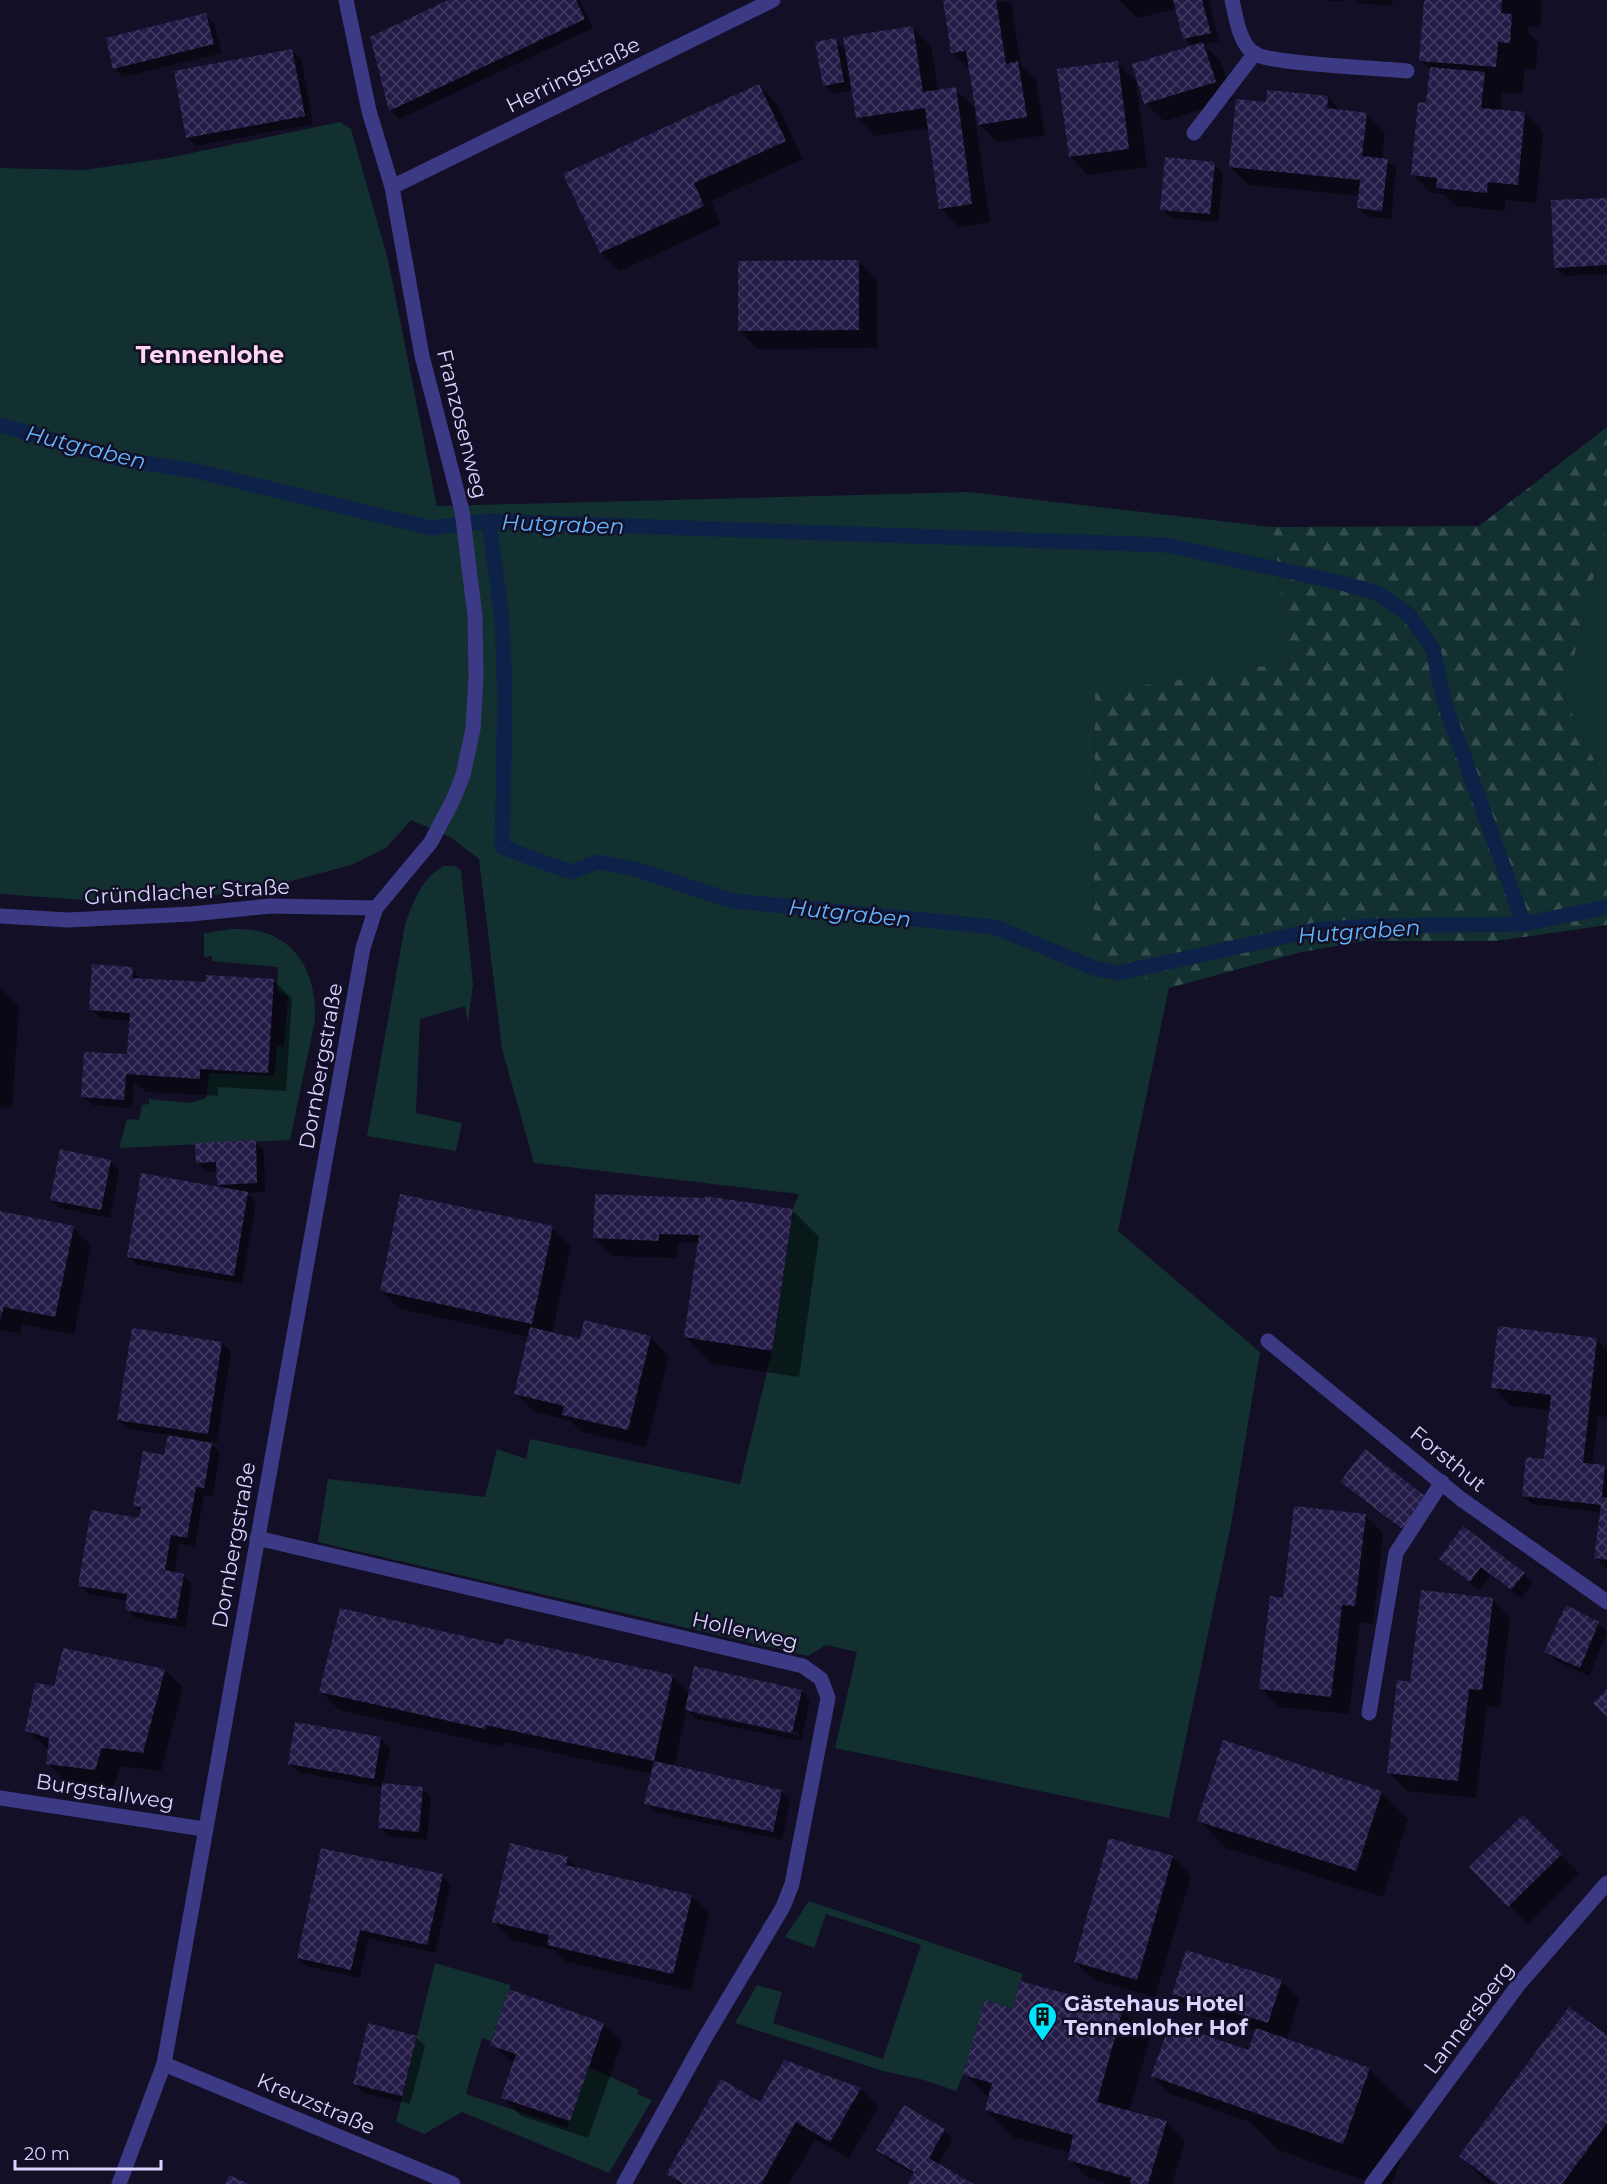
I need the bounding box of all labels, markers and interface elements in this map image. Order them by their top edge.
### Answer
street label: Herringstraße [502,31,644,118]
district label: Tennenlohe [136,340,284,369]
street label: Franzosenweg [432,347,493,501]
water label: Hutgraben [23,420,149,475]
water label: Hutgraben [501,509,625,540]
street label: Gründlacher Straße [84,874,290,909]
water label: Hutgraben [787,894,912,933]
water label: Hutgraben [1297,914,1421,949]
street label: Dornbergstraße [294,981,347,1151]
street label: Forsthut [1405,1421,1491,1497]
street label: Dornbergstraße [207,1460,260,1630]
street label: Hollerweg [690,1606,801,1655]
street label: Burgstallweg [34,1768,176,1815]
street label: Lannersberg [1418,1957,1519,2079]
place label: Gästehaus Hotel Tennenloher Hof [1064,1991,1249,2040]
building icon: Gästehaus Hotel Tennenloher Hof [1027,2000,1059,2042]
street label: Kreuzstraße [253,2067,379,2140]
scale bar [15,2133,160,2171]
text: 20 m [24,2143,70,2165]

